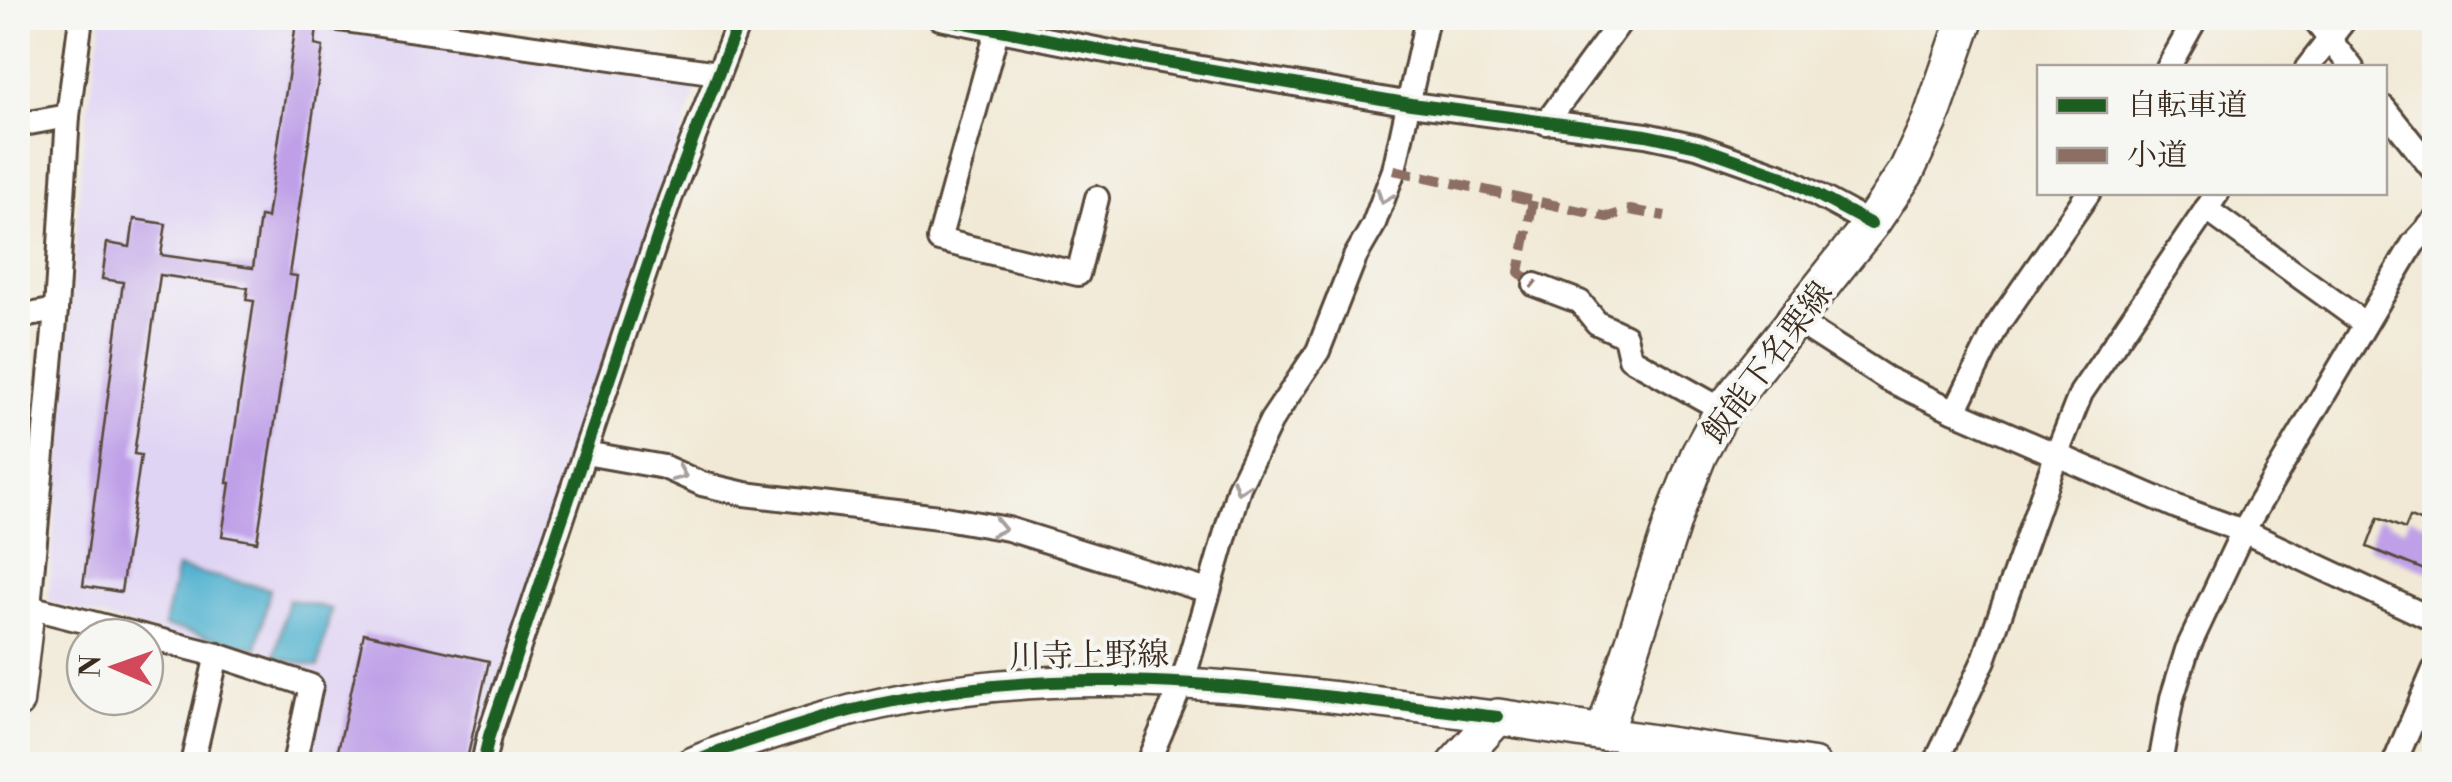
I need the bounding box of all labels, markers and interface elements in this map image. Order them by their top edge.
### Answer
legend [2037,65,2387,195]
text: 自転車道 [2127,87,2247,125]
text: 小道 [2127,137,2187,175]
one-way arrow [1375,188,1396,205]
street label: 飯能下名栗線 [1694,274,1842,451]
one-way arrow [670,462,688,482]
one-way arrow [1232,477,1252,495]
one-way arrow [990,516,1007,537]
north arrow [65,617,165,717]
street label: 川寺上野線 [1009,635,1169,677]
text: N [74,654,109,678]

